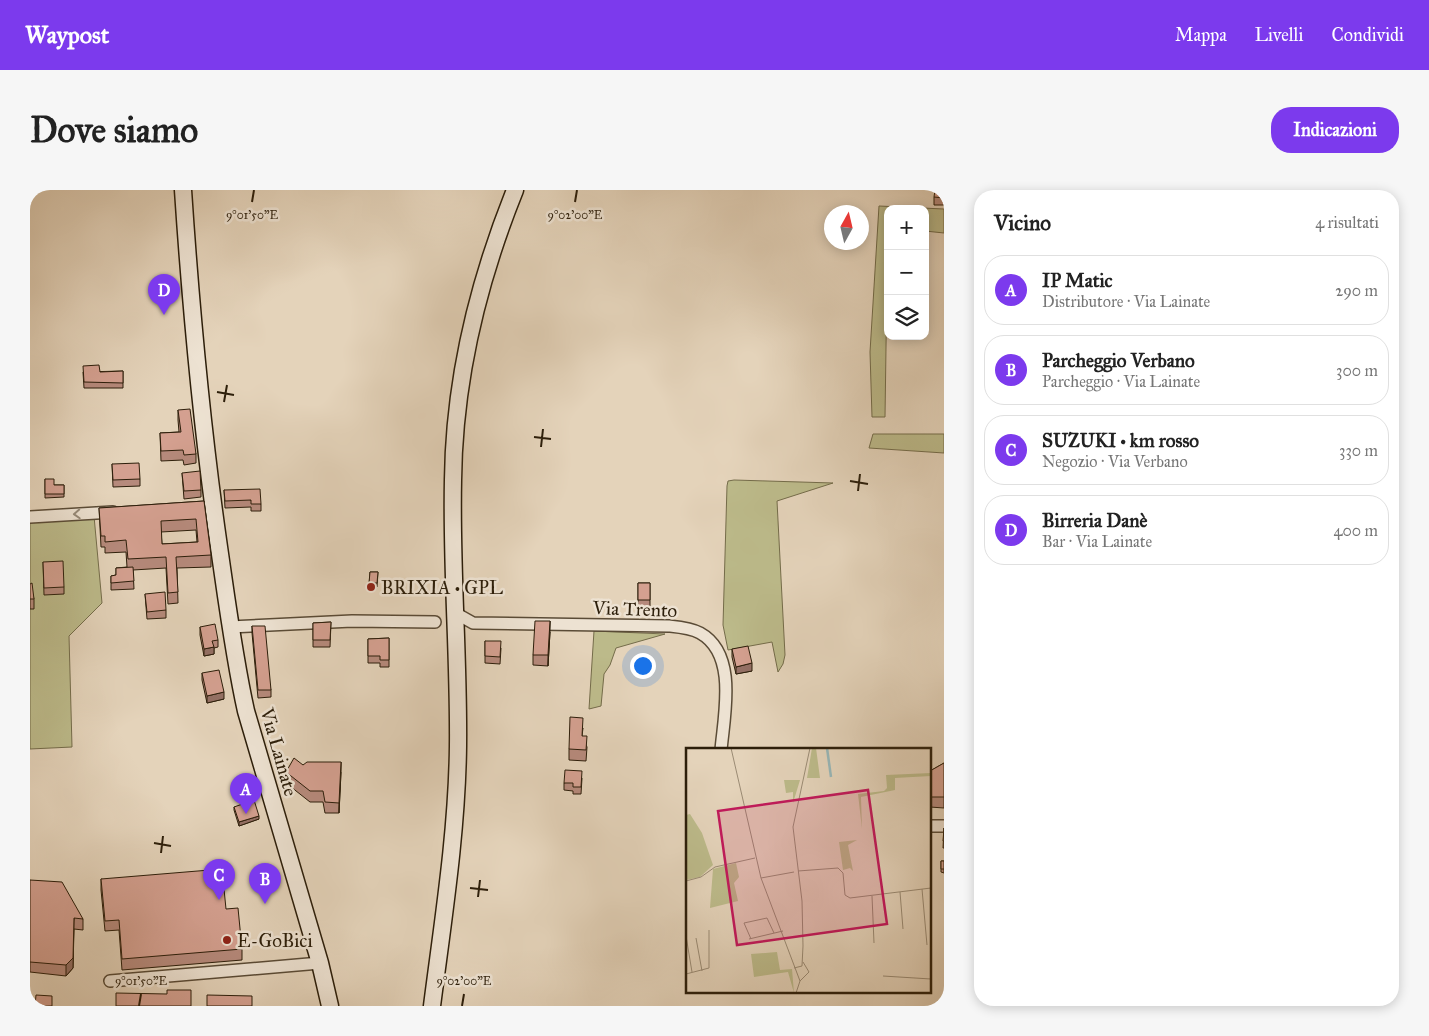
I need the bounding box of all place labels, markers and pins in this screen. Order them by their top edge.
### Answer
pin: D [148,274,180,315]
place label: BRIXIA • GPL [381,576,503,599]
marker: BRIXIA • GPL [365,581,377,593]
pin: A [230,773,262,814]
pin: C [203,859,235,900]
pin: B [249,863,281,904]
place label: E-GoBici [237,929,313,952]
marker: E-GoBici [221,934,233,946]

